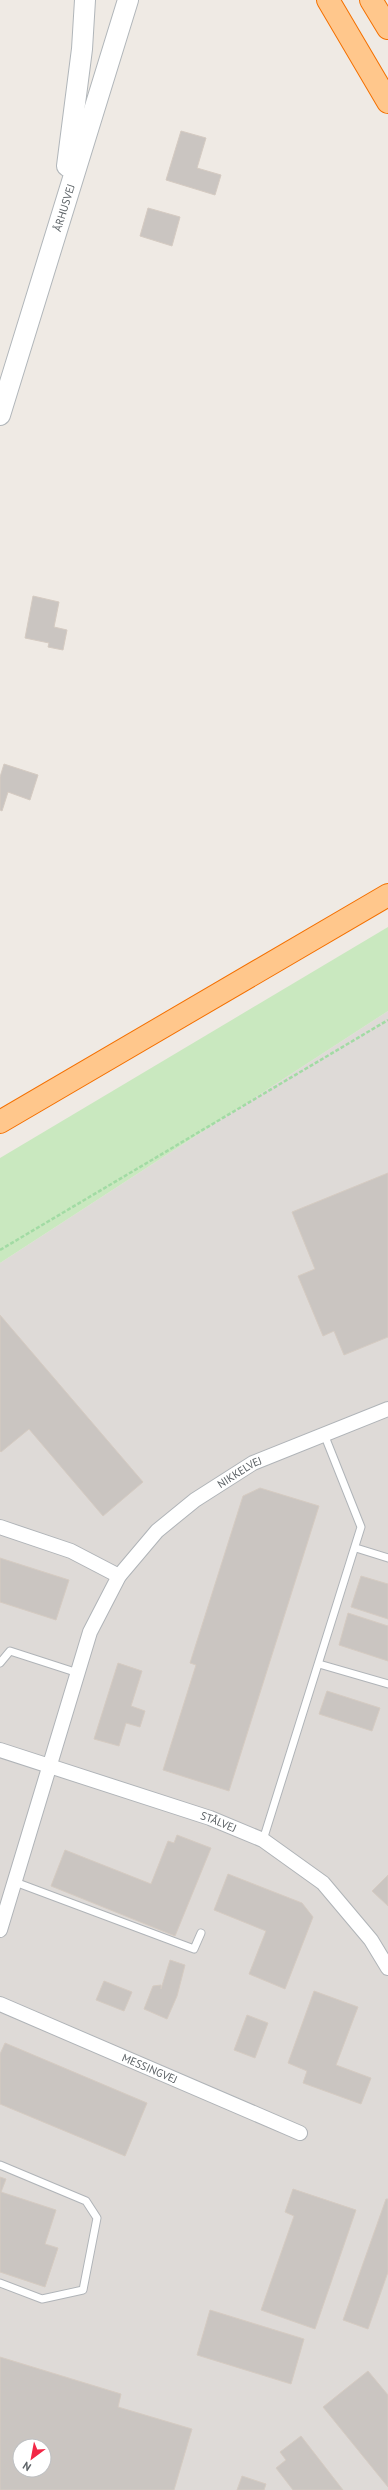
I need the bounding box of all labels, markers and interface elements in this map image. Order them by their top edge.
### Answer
street label: ÅRHUSVEJ [50,182,78,233]
street label: NIKKELVEJ [215,1453,264,1491]
street label: STÅLVEJ [199,1808,239,1835]
street label: MESSINGVEJ [120,2050,180,2086]
north arrow [12,2438,52,2478]
text: N [20,2459,33,2474]

